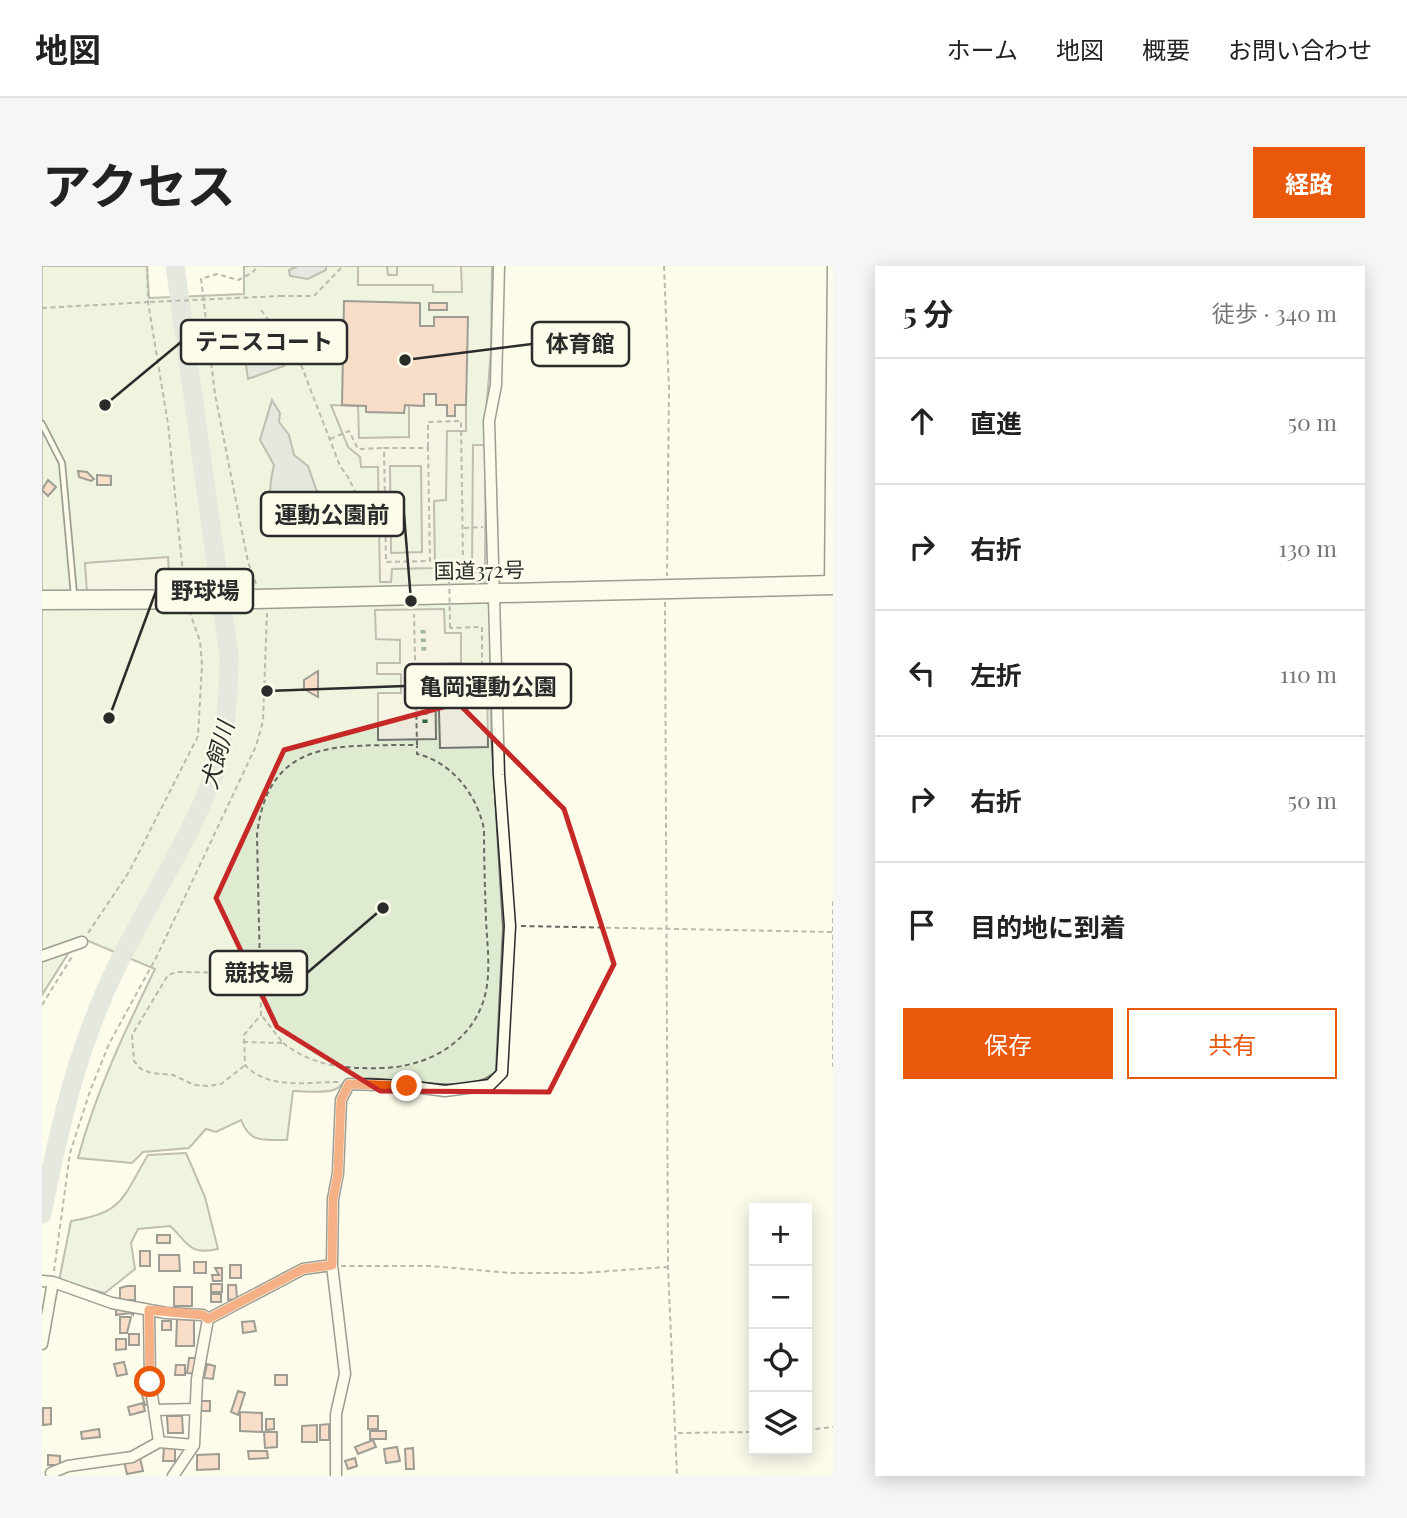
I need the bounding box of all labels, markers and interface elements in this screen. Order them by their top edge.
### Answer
text: 地図 [35,26,101,70]
text: ホーム [947,33,1018,65]
text: 地図 [1056,33,1104,65]
text: 概要 [1142,33,1190,65]
text: お問い合わせ [1228,33,1372,65]
button: 経路 [1253,147,1365,218]
text: アクセス [42,151,236,216]
text: 5 分 [903,293,953,333]
text: 徒歩 · 340 m [1212,297,1337,328]
callout: テニスコート [181,320,347,364]
callout: 体育館 [532,322,629,366]
text: テニスコート [195,325,333,356]
text: 体育館 [546,327,615,358]
icon: ahead [903,402,941,440]
text: 直進 [970,405,1022,440]
text: 50 m [1288,406,1337,437]
callout: 運動公園前 [261,492,404,536]
text: 運動公園前 [275,498,390,529]
icon: right [903,528,941,566]
text: 右折 [970,531,1022,566]
text: 130 m [1279,532,1337,563]
street label: 国道372号 [433,554,525,584]
callout: 野球場 [156,569,253,613]
text: 野球場 [171,574,240,605]
icon: left [903,654,941,692]
text: 左折 [970,657,1022,692]
text: 110 m [1280,658,1337,689]
callout: 亀岡運動公園 [405,664,571,708]
text: 亀岡運動公園 [419,670,557,701]
water label: 犬飼川 [192,715,241,792]
icon: right [903,780,941,818]
text: 右折 [970,783,1022,818]
text: 50 m [1288,784,1337,815]
icon: arrive [903,906,941,944]
text: 目的地に到着 [970,909,1126,944]
callout: 競技場 [210,951,307,995]
text: 競技場 [225,956,294,987]
button: 保存 [903,1008,1113,1079]
button: 共有 [1127,1008,1337,1079]
route end [391,1070,422,1101]
map controls [749,1203,812,1455]
button: + [749,1203,812,1266]
button: − [749,1266,812,1329]
button: locate [749,1329,812,1392]
route start [134,1366,165,1397]
button: layers [749,1392,812,1455]

